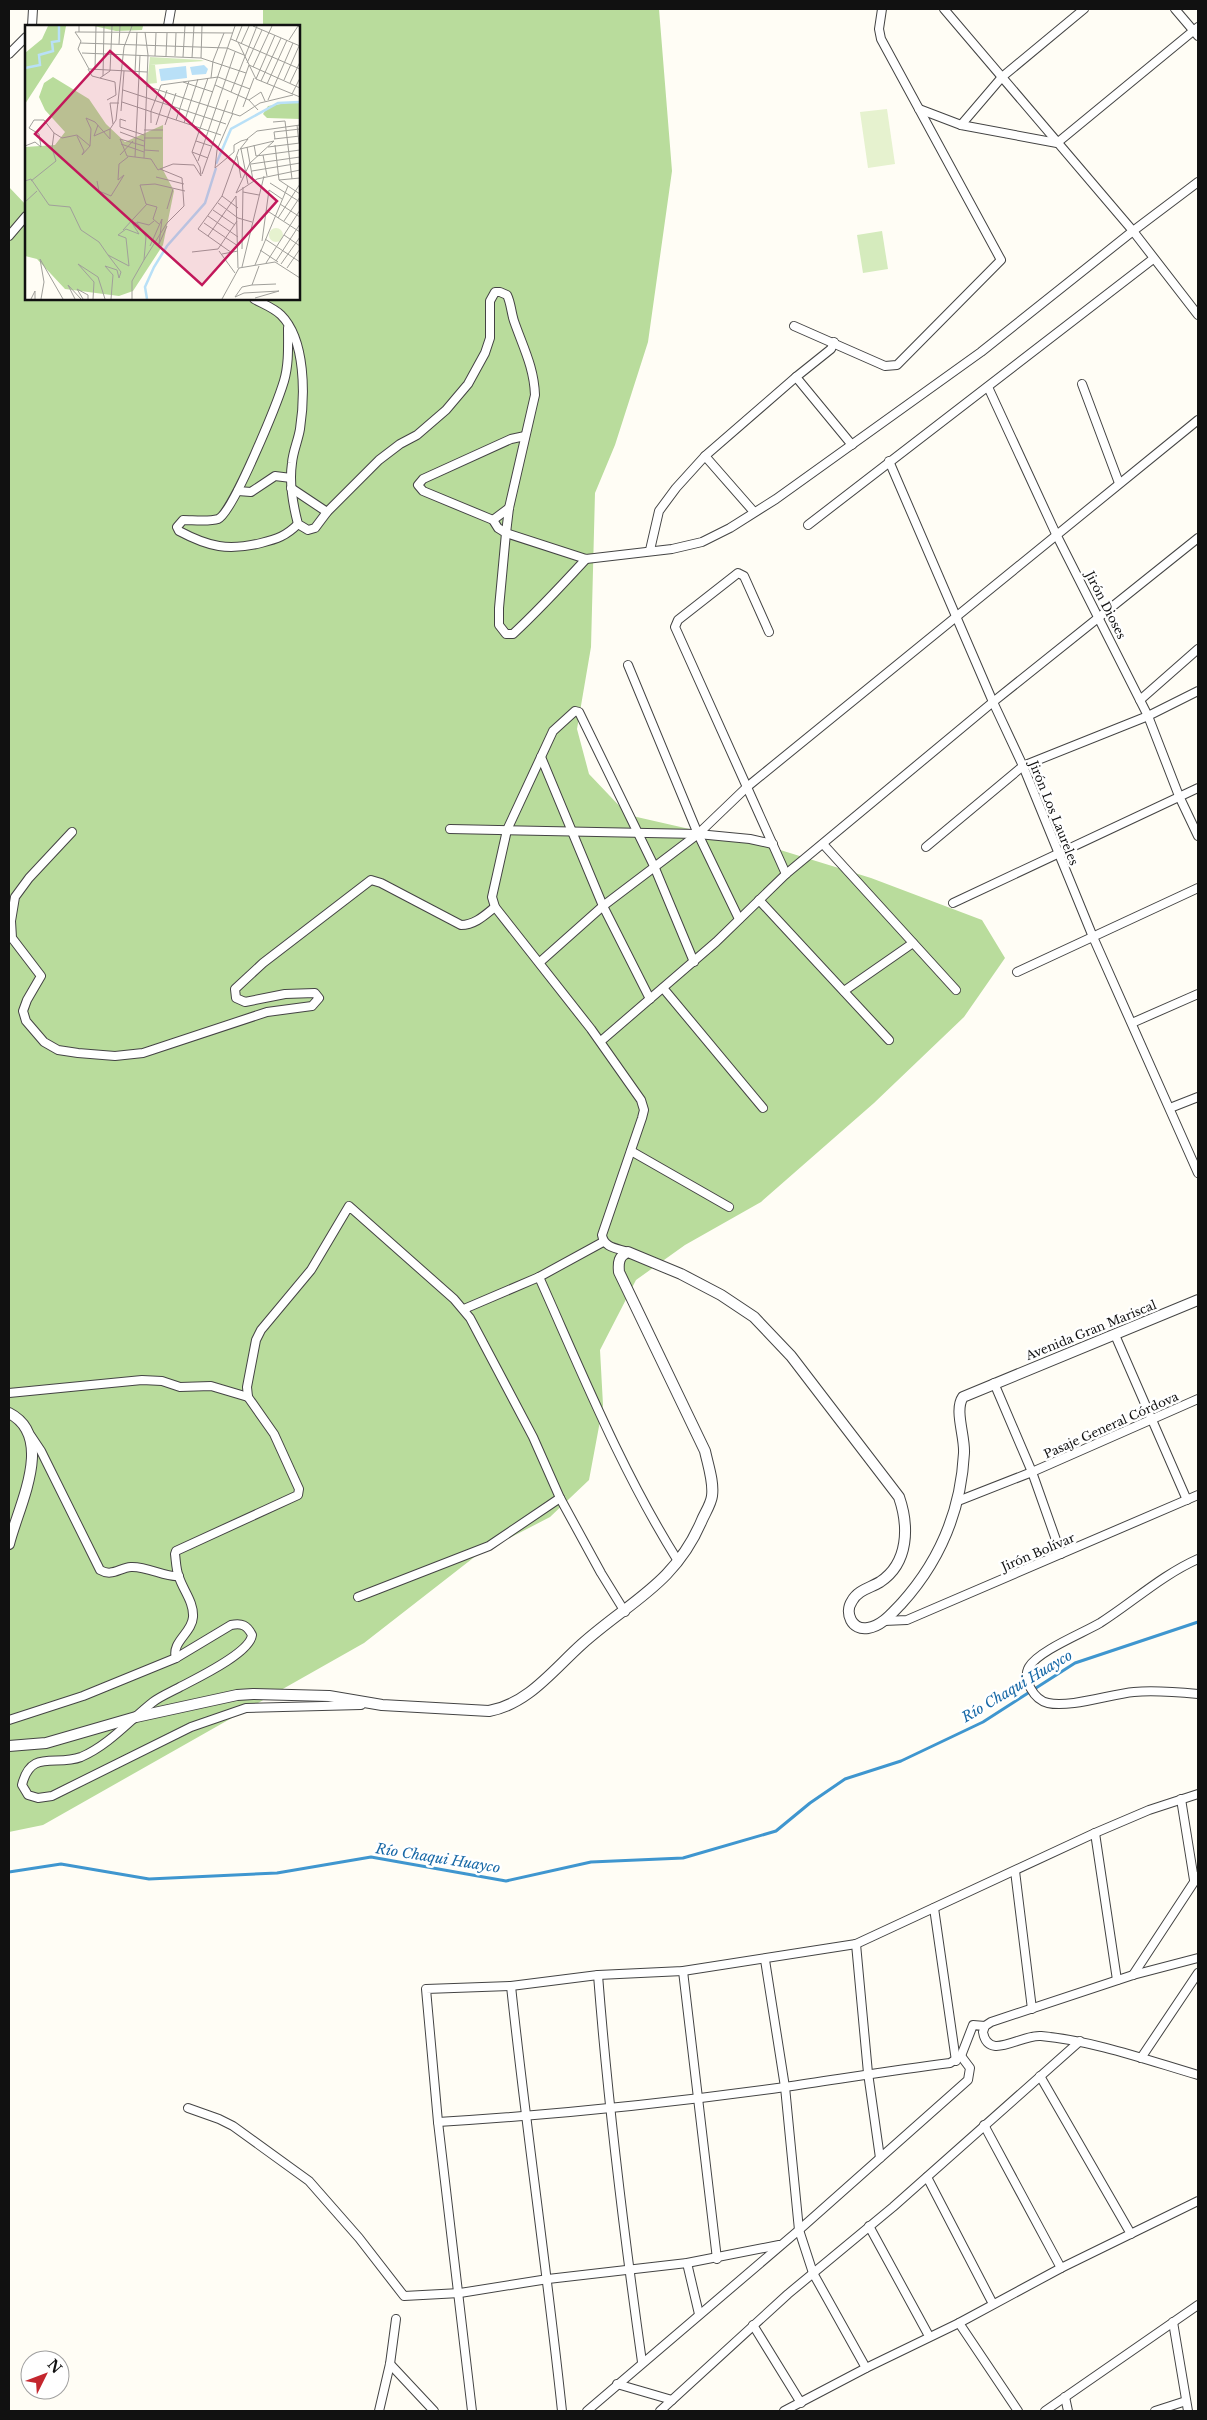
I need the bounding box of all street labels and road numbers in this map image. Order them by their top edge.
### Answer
street label: Jirón Dioses [1082,567,1130,641]
street label: Jirón Los Laureles [1025,757,1082,867]
street label: Avenida Gran Mariscal [1023,1297,1159,1363]
street label: Pasaje General Córdova [1041,1388,1181,1461]
street label: Jirón Bolívar [997,1530,1077,1575]

